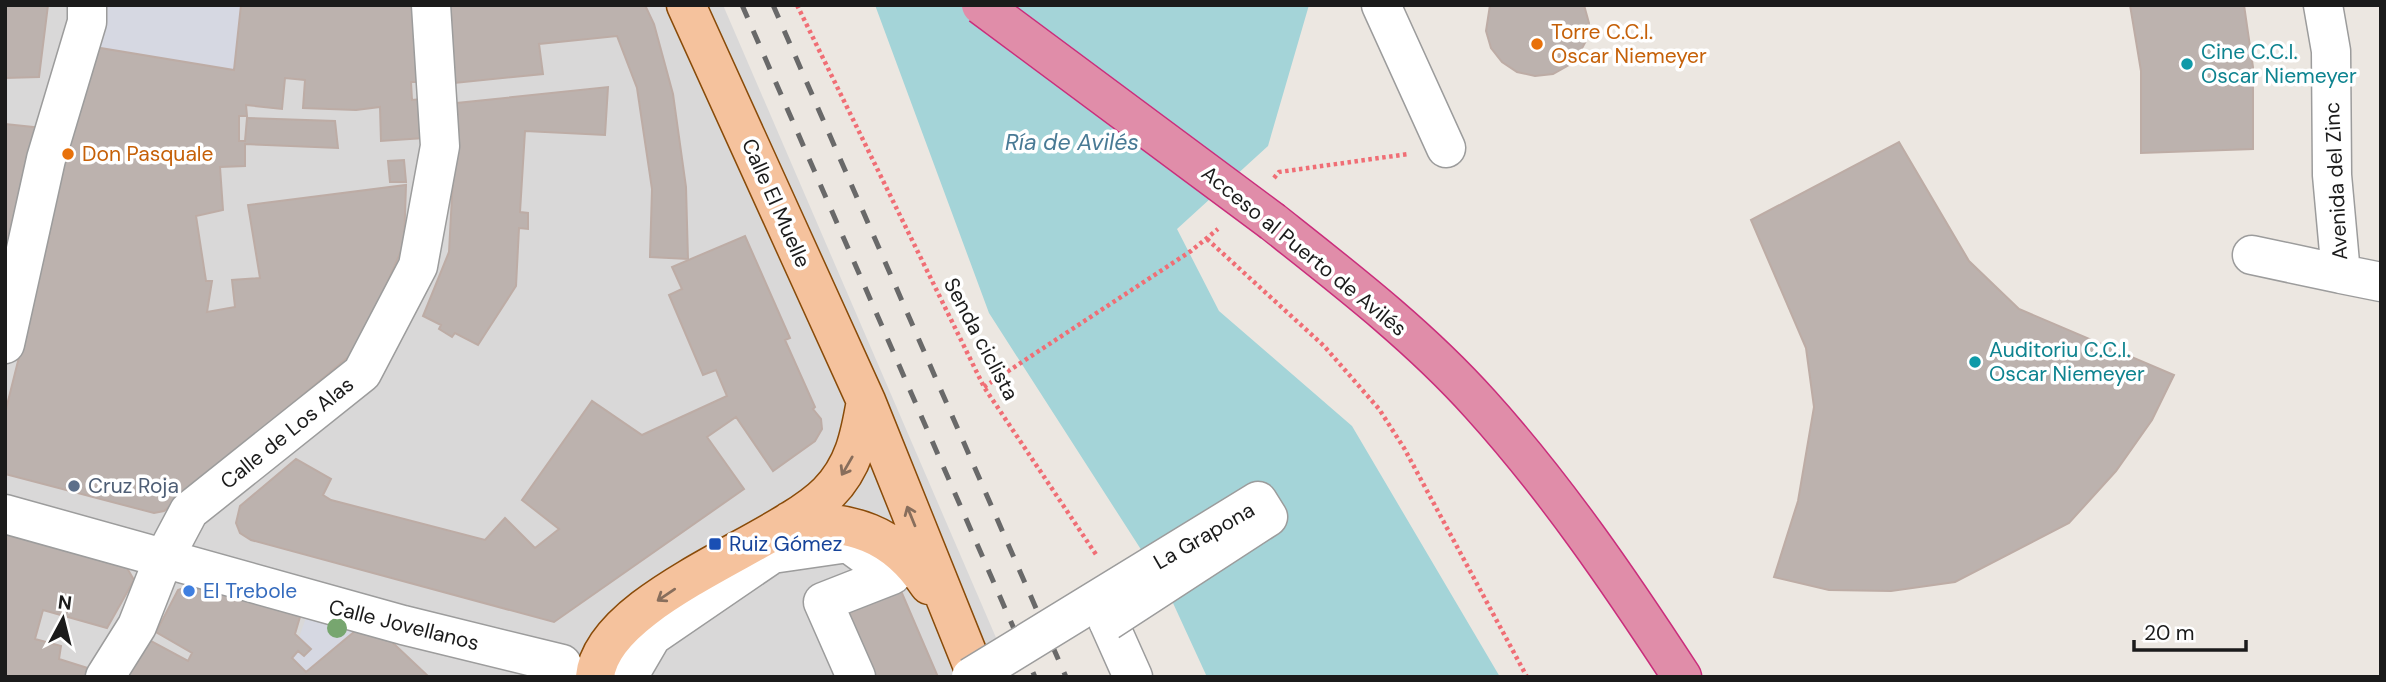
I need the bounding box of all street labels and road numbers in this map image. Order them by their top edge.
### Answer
street label: Avenida del Zinc [2318,101,2354,261]
street label: Calle El Muelle [735,134,817,272]
street label: Acceso al Puerto de Avilés [1196,159,1412,343]
street label: Senda ciclista [937,273,1025,405]
street label: Calle de Los Alas [215,371,359,495]
street label: La Grapona [1148,496,1260,576]
street label: Calle Jovellanos [326,593,482,657]

